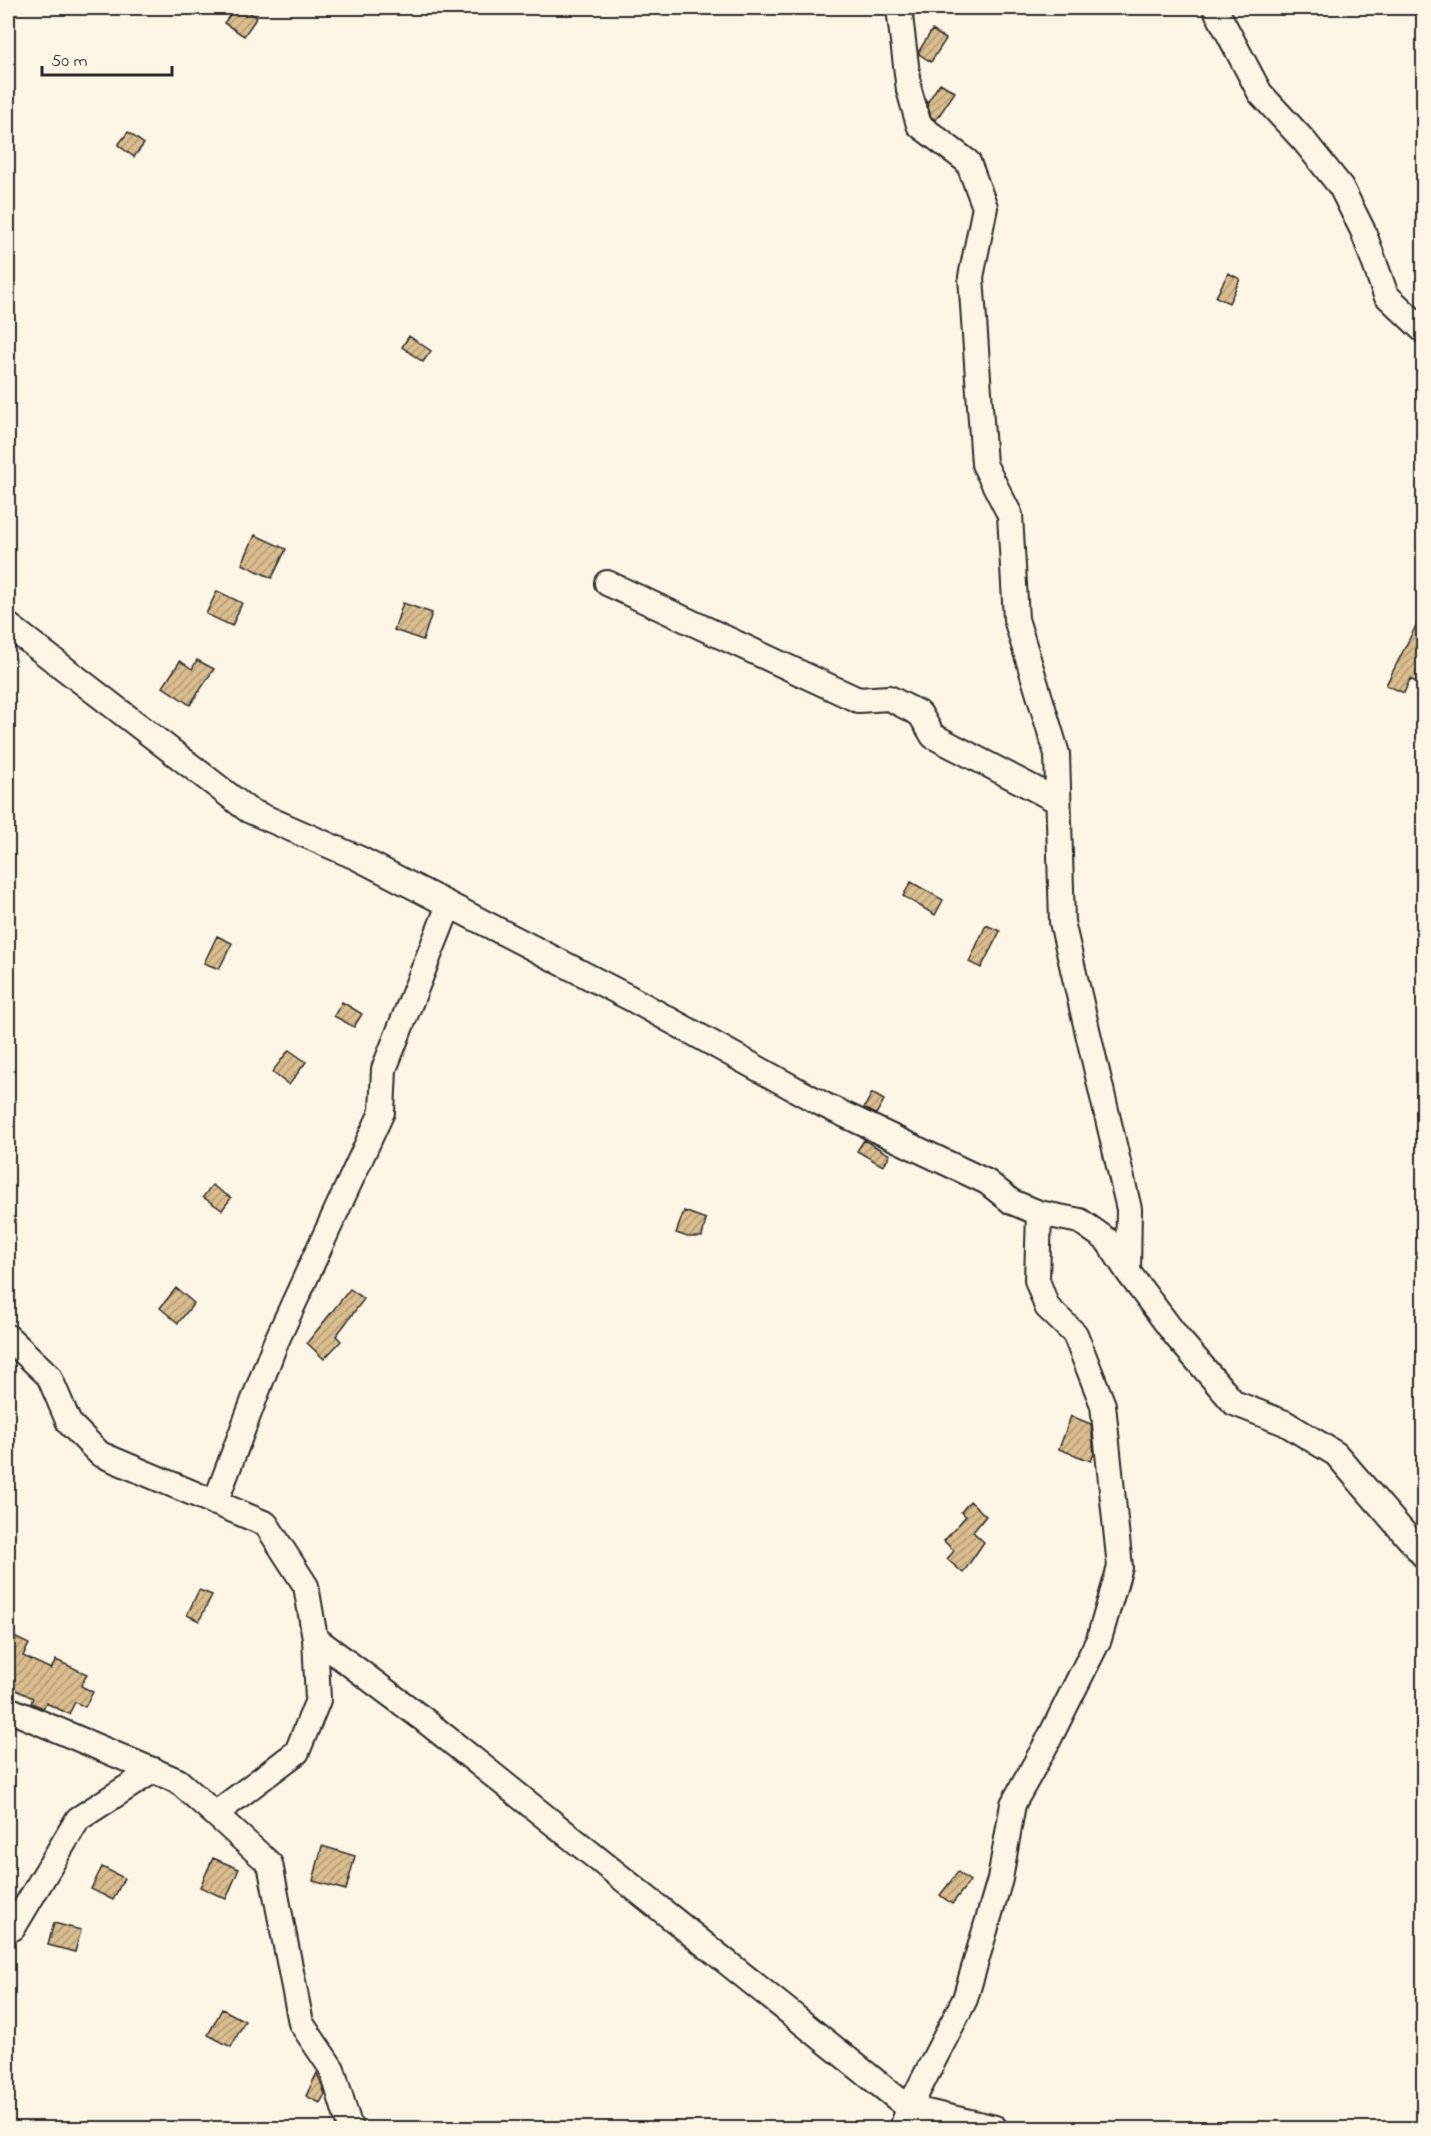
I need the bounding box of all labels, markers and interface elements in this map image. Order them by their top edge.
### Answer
scale bar [42,39,172,77]
text: 50 m [51,49,88,75]

